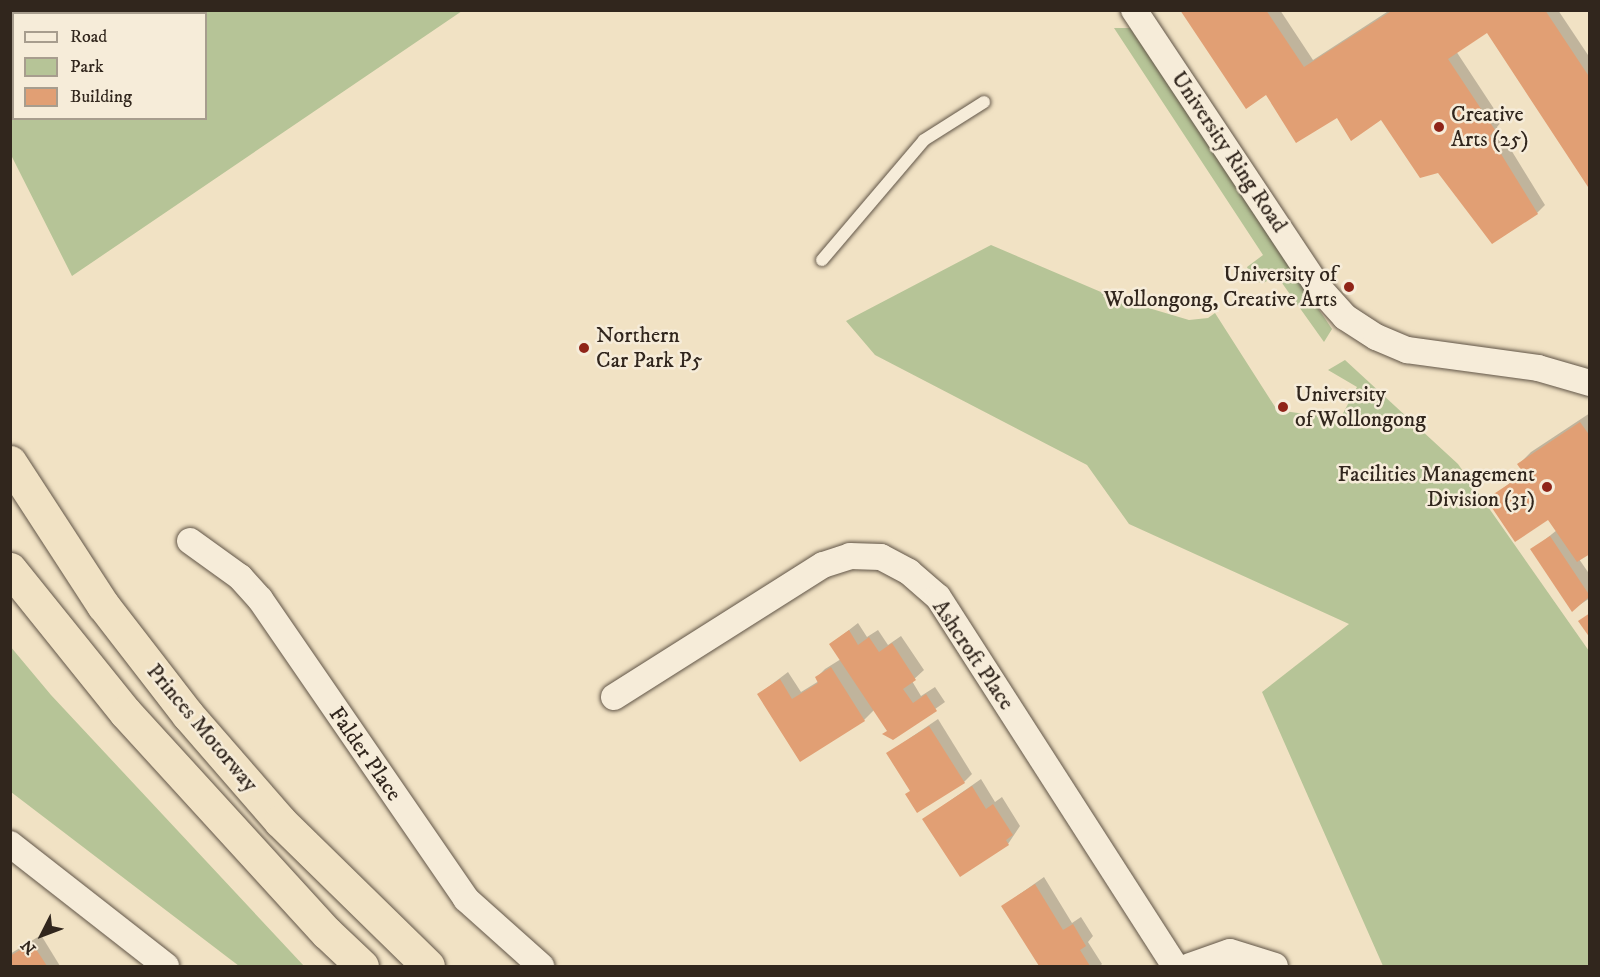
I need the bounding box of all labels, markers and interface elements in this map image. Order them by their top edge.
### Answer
legend [12,12,207,120]
text: Road [70,26,107,48]
text: Park [70,56,104,78]
street label: University Ring Road [1165,66,1293,238]
text: Building [70,86,132,108]
place label: Creative Arts (25) [1451,101,1529,152]
marker: Creative Arts (25) [1432,120,1446,134]
place label: University of Wollongong, Creative Arts [1104,261,1337,312]
marker: University of Wollongong, Creative Arts [1342,280,1356,294]
place label: Northern Car Park P5 [596,322,702,374]
marker: Northern Car Park P5 [577,341,591,355]
place label: University of Wollongong [1295,381,1426,433]
marker: University of Wollongong [1276,400,1290,414]
place label: Facilities Management Division (31) [1337,461,1535,512]
marker: Facilities Management Division (31) [1540,480,1554,494]
street label: Ashcroft Place [927,595,1019,715]
street label: Princes Motorway [141,659,263,797]
street label: Falder Place [323,702,407,806]
north arrow [12,905,72,965]
text: N [17,935,40,959]

